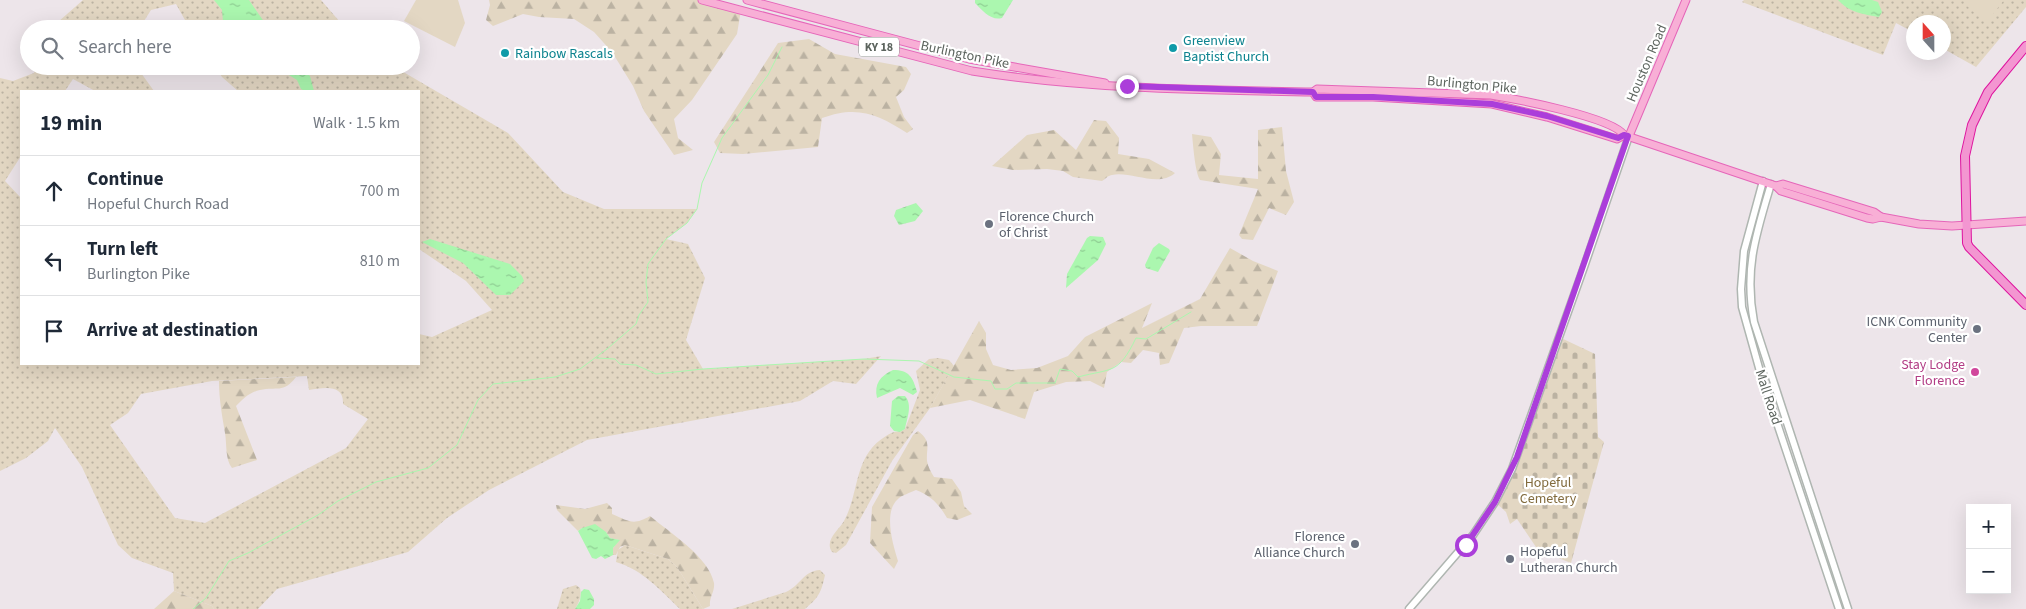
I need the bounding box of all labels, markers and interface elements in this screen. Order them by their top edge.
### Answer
north arrow [1906,15,1951,60]
search box [20,20,420,75]
street label: Houston Road [1622,21,1672,105]
place label: Greenview Baptist Church [1183,31,1269,67]
icon: search [38,34,66,62]
text: Search here [78,34,172,61]
street label: Burlington Pike [919,36,1011,74]
road number: KY 18 [859,38,899,56]
marker: Greenview Baptist Church [1167,42,1179,54]
place label: Rainbow Rascals [515,44,613,64]
marker: Rainbow Rascals [499,47,511,59]
street label: Burlington Pike [1426,71,1518,99]
route end [1116,75,1139,98]
text: 19 min [40,108,102,138]
text: Walk · 1.5 km [313,112,400,134]
text: Continue [87,166,164,193]
icon: ahead [40,177,68,205]
text: 700 m [360,180,400,202]
text: Hopeful Church Road [87,193,229,215]
place label: Florence Church of Christ [999,207,1094,243]
marker: Florence Church of Christ [983,218,995,230]
text: Turn left [87,236,158,263]
icon: left [40,247,68,275]
text: 810 m [360,250,400,272]
text: Burlington Pike [87,263,190,285]
place label: ICNK Community Center [1867,312,1967,348]
icon: arrive [40,317,68,345]
text: Arrive at destination [87,317,258,344]
marker: ICNK Community Center [1971,323,1983,335]
place label: Stay Lodge Florence [1901,355,1965,391]
marker: Stay Lodge Florence [1969,366,1981,378]
street label: Mall Road [1750,367,1786,428]
park label: Hopeful Cemetery [1520,473,1577,509]
map controls [1966,504,2011,594]
button: + [1966,504,2011,549]
place label: Florence Alliance Church [1254,527,1345,563]
route start [1455,534,1478,557]
marker: Florence Alliance Church [1349,538,1361,550]
place label: Hopeful Lutheran Church [1520,542,1618,578]
button: − [1966,549,2011,594]
marker: Hopeful Lutheran Church [1504,553,1516,565]

